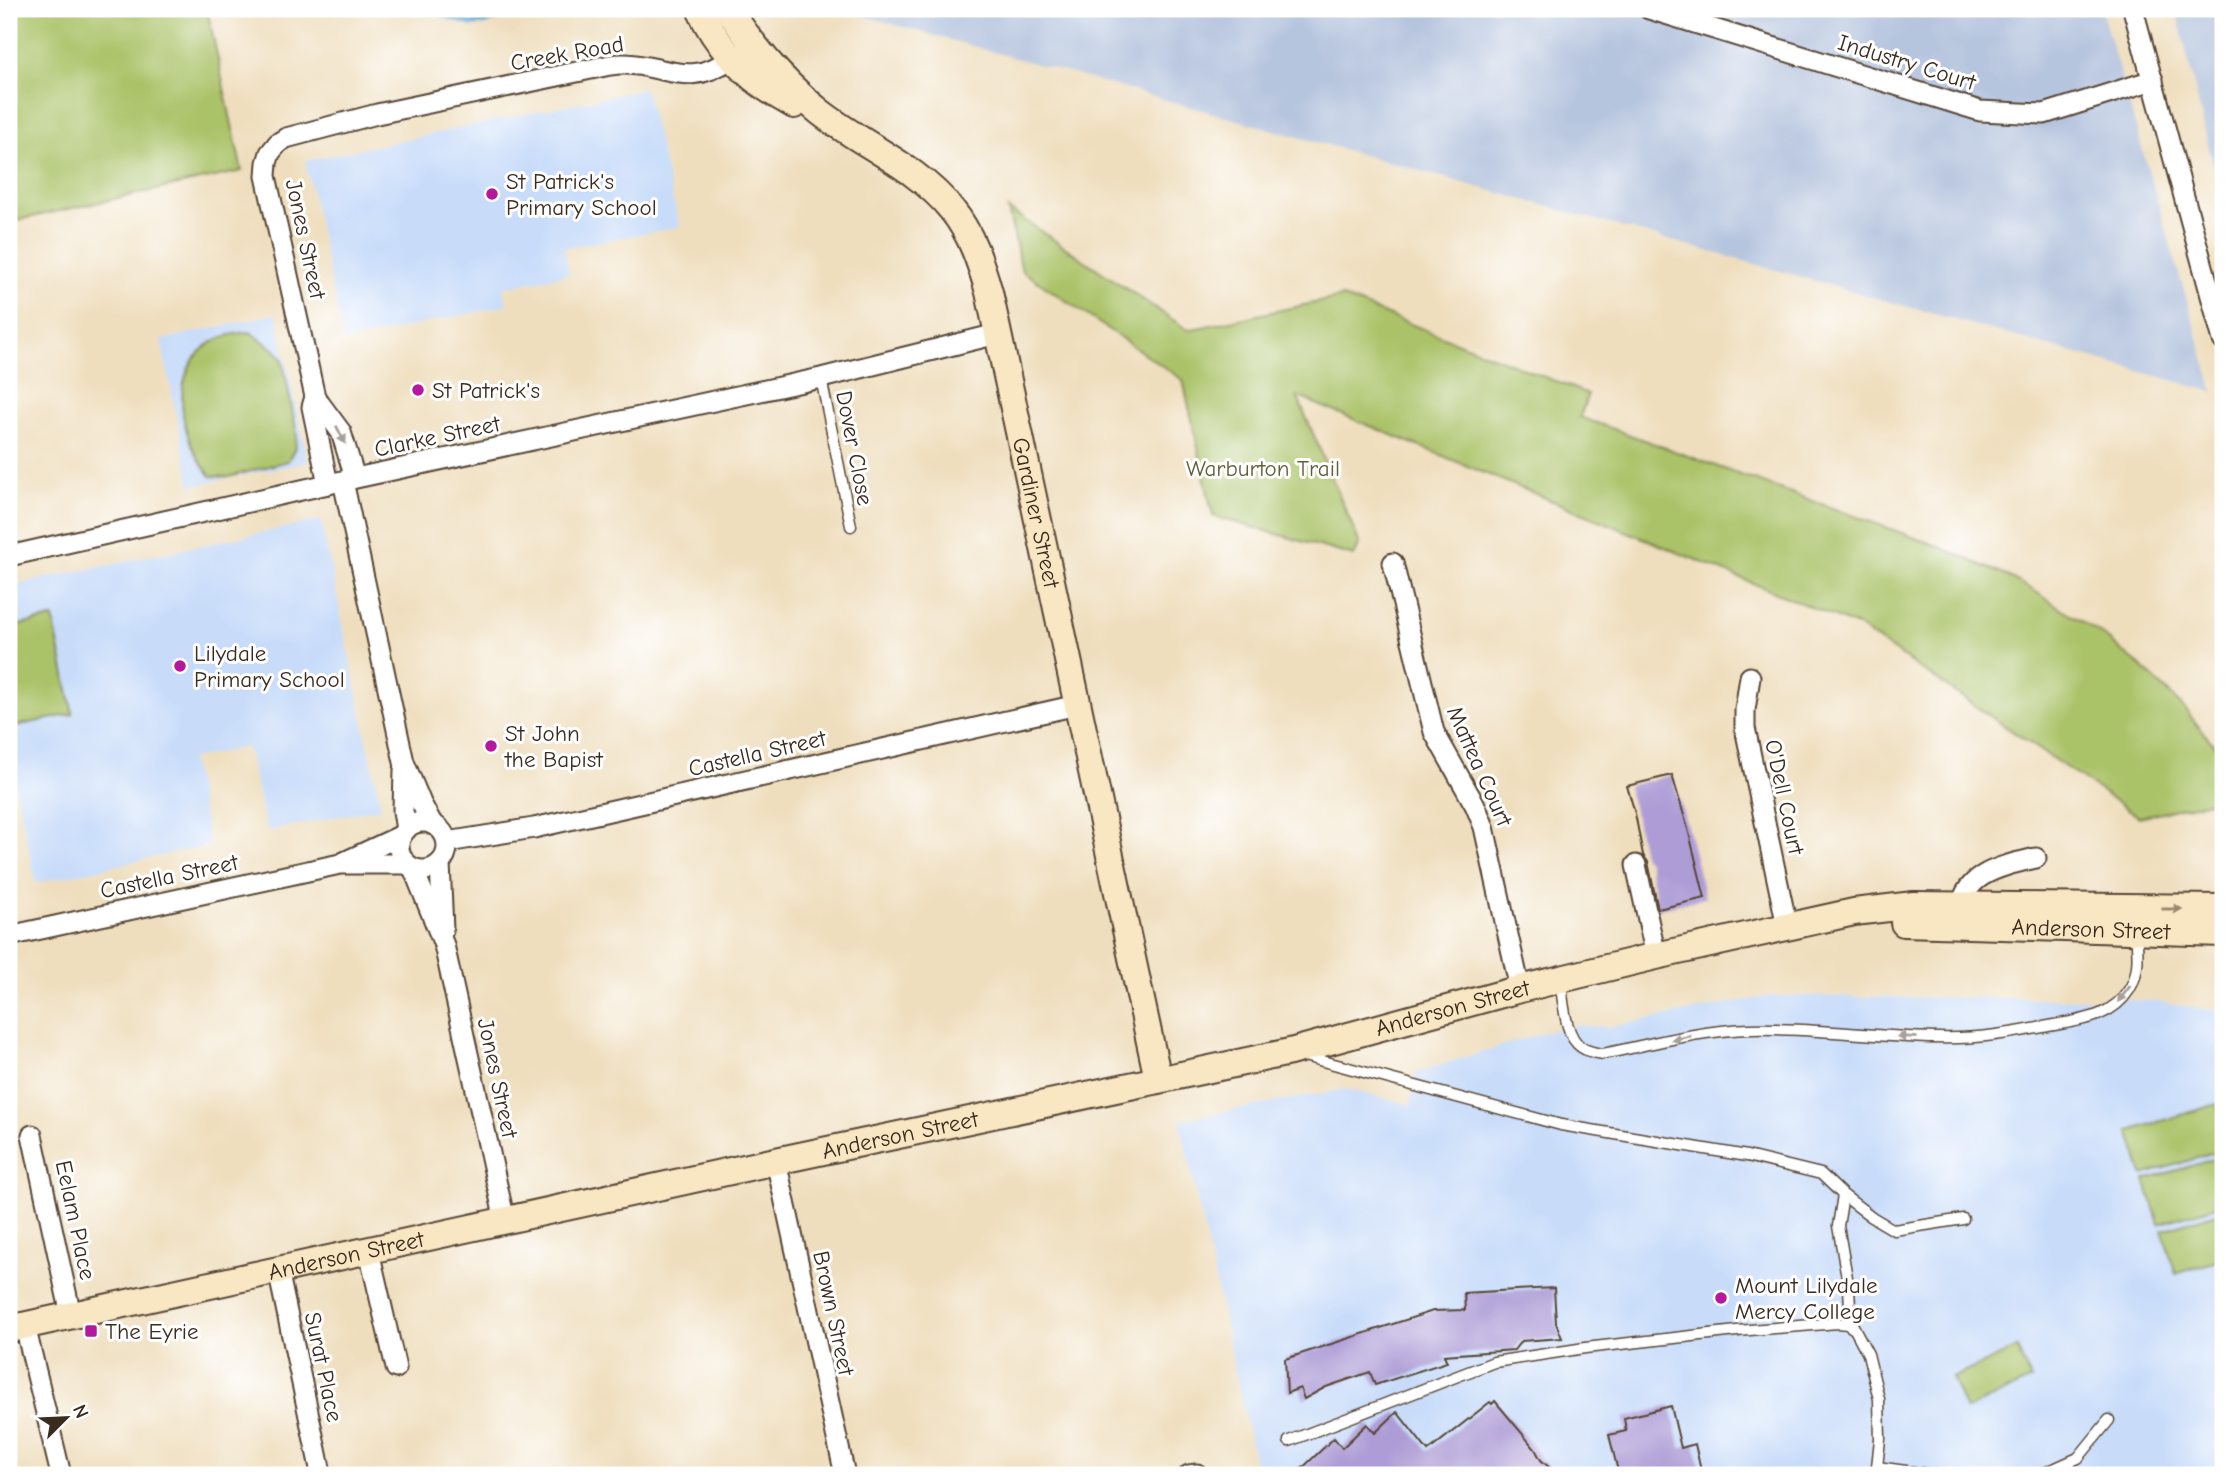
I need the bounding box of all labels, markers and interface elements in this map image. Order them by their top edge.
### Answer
street label: Industry Court [1835,29,1980,97]
street label: Creek Road [508,30,626,77]
place label: St Patrick's Primary School [506,168,657,221]
street label: Jones Street [280,177,332,303]
marker: St Patrick's Primary School [484,186,500,202]
place label: St Patrick's [432,377,540,404]
marker: St Patrick's [410,382,426,398]
street label: Dover Close [830,389,879,508]
street label: Clarke Street [372,410,504,463]
one-way arrow [335,425,346,445]
street label: Gardiner Street [1007,435,1065,592]
park label: Warburton Trail [1186,455,1340,482]
place label: Lilydale Primary School [194,640,345,693]
marker: Lilydale Primary School [172,658,188,674]
street label: Mattea Court [1441,702,1519,832]
place label: St John the Bapist [504,720,604,773]
street label: Castella Street [686,724,830,782]
street label: O'Dell Court [1759,737,1810,858]
marker: St John the Bapist [483,738,499,754]
street label: Castella Street [98,848,242,904]
one-way arrow [2161,903,2183,915]
street label: Anderson Street [2011,913,2172,945]
street label: Anderson Street [1372,974,1534,1042]
one-way arrow [2118,985,2132,1003]
street label: Jones Street [472,1016,524,1142]
one-way arrow [1896,1031,1918,1042]
one-way arrow [1670,1033,1692,1044]
street label: Anderson Street [820,1105,982,1165]
street label: Eelam Place [50,1158,101,1282]
street label: Anderson Street [266,1225,428,1286]
street label: Brown Street [807,1248,860,1379]
place label: Mount Lilydale Mercy College [1735,1272,1878,1325]
marker: Mount Lilydale Mercy College [1713,1290,1729,1306]
street label: Surat Place [299,1310,348,1425]
place label: The Eyrie [105,1318,199,1345]
marker: The Eyrie [83,1323,99,1339]
north arrow [32,1382,102,1452]
text: N [68,1401,93,1422]

